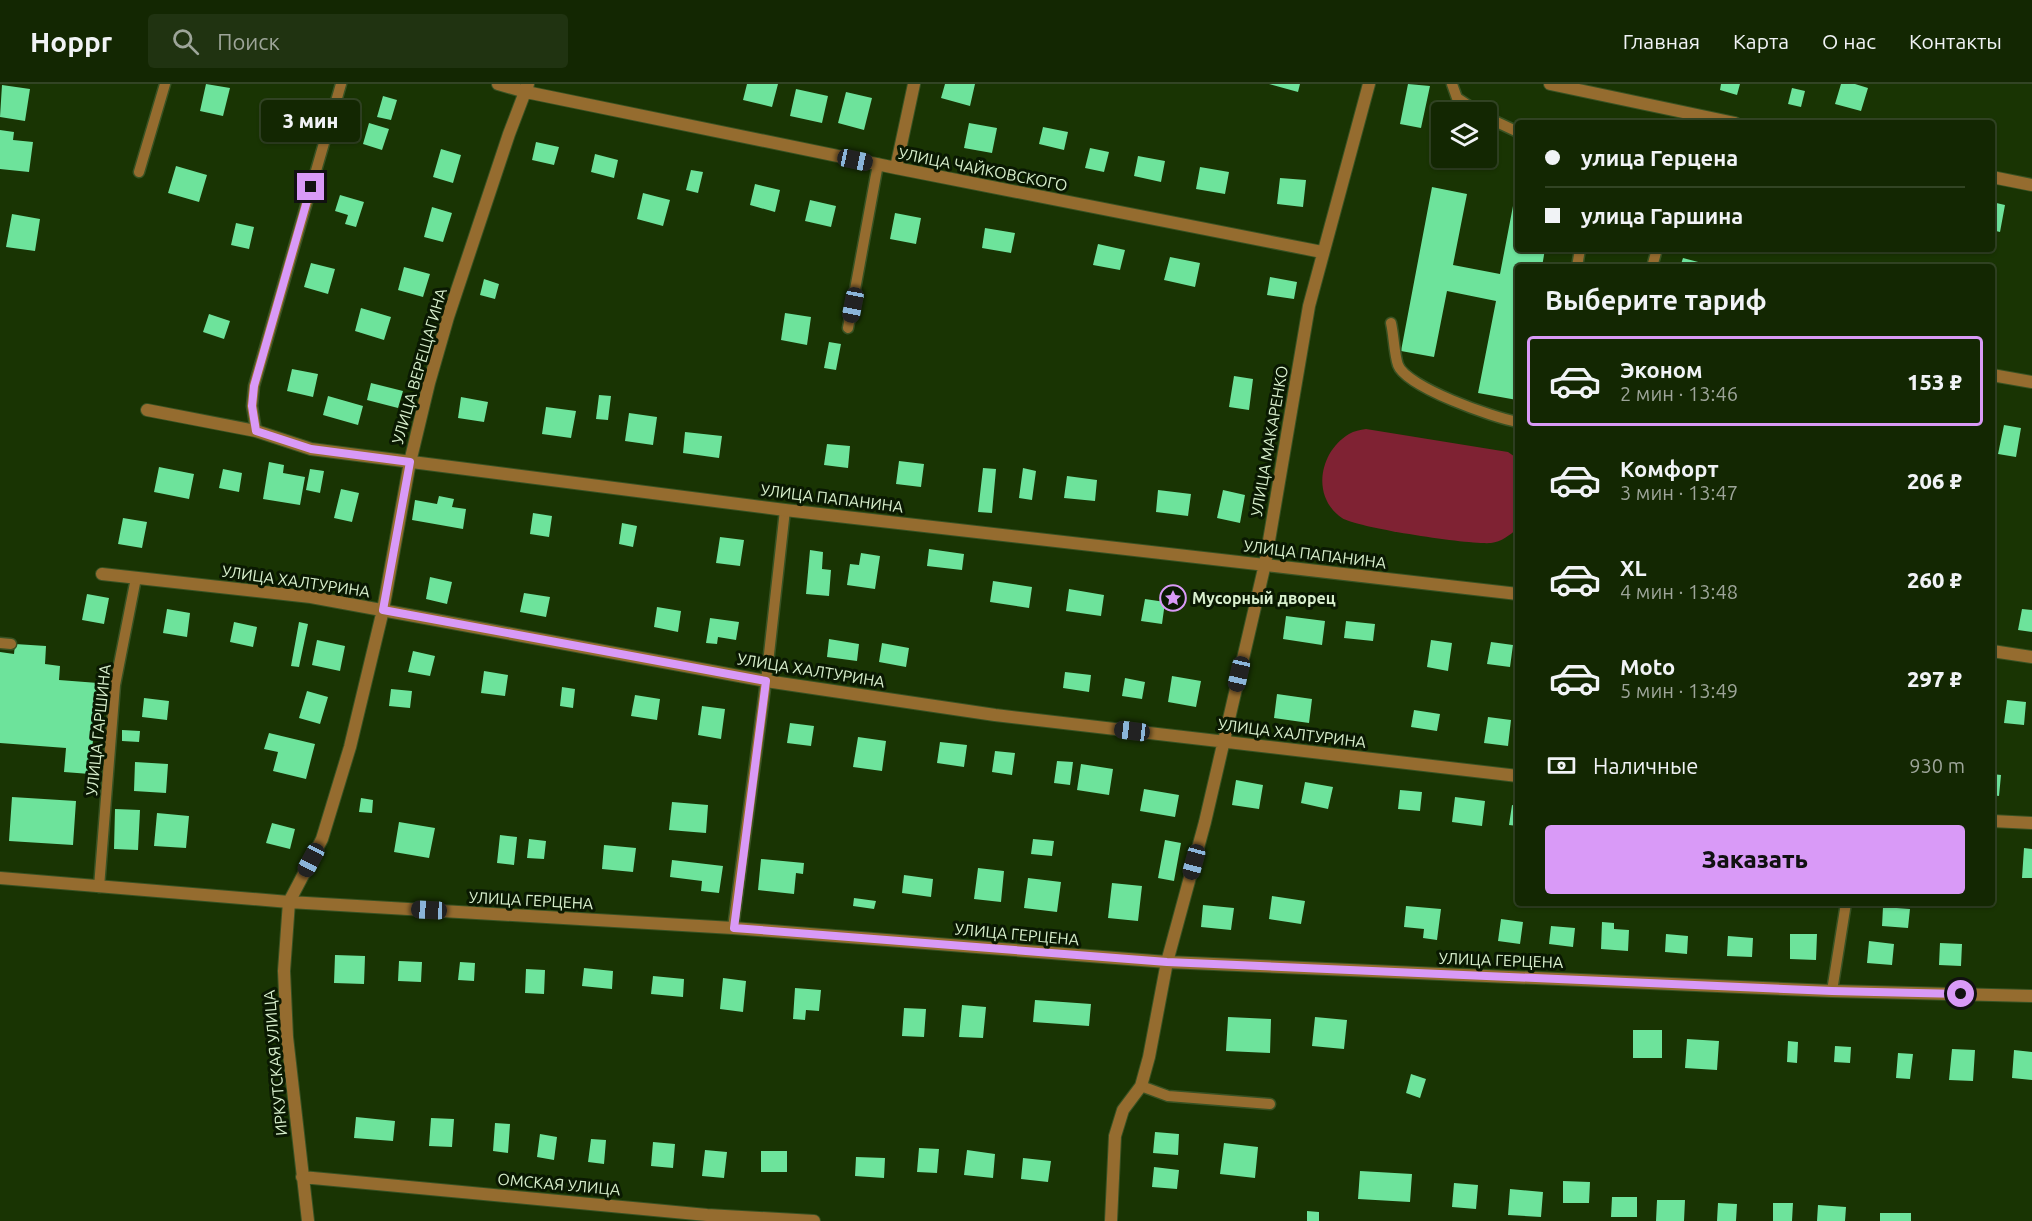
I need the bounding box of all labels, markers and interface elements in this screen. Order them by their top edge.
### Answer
search box [148,14,568,68]
icon: search [169,25,202,58]
text: Hoppr [30,26,112,57]
text: Поиск [217,29,280,54]
text: Главная [1623,29,1700,53]
text: Карта [1733,29,1789,53]
text: О нас [1822,29,1876,53]
text: Контакты [1909,29,2002,53]
callout: 3 мин [262,100,360,142]
map controls [1431,102,1497,168]
button: layers [1431,102,1497,168]
text: 3 мин [283,109,338,132]
street label: УЛИЦА ЧАЙКОВСКОГО [897,143,1069,194]
text: улица Герцена [1581,145,1738,170]
car [836,147,874,173]
route end [297,173,324,200]
text: улица Гаршина [1581,203,1743,228]
street label: УЛИЦА ВЕРЕЩАГИНА [388,285,450,446]
text: Выберите тариф [1545,285,1767,315]
car [841,286,865,324]
icon: car [1548,354,1602,408]
text: Эконом [1620,357,1702,382]
street label: УЛИЦА МАКАРЕНКО [1247,364,1291,518]
text: 153 ₽ [1907,369,1962,394]
text: 2 мин · 13:46 [1620,382,1738,405]
icon: car [1548,453,1602,507]
text: Комфорт [1620,456,1719,481]
text: 206 ₽ [1907,468,1962,493]
street label: УЛИЦА ПАПАНИНА [760,480,905,516]
text: 3 мин · 13:47 [1620,481,1738,504]
street label: УЛИЦА ПАПАНИНА [1243,536,1388,572]
icon: car [1548,552,1602,606]
text: XL [1620,555,1647,580]
street label: УЛИЦА ХАЛТУРИНА [221,562,372,600]
text: 260 ₽ [1907,567,1962,592]
text: 4 мин · 13:48 [1620,580,1738,603]
place icon: Мусорный дворец [1158,583,1188,613]
place label: Мусорный дворец [1192,589,1336,607]
street label: УЛИЦА ХАЛТУРИНА [736,649,887,691]
icon: car [1548,651,1602,705]
car [1226,654,1252,694]
text: Moto [1620,654,1675,679]
street label: УЛИЦА ГАРШИНА [82,663,114,797]
text: 297 ₽ [1907,666,1962,691]
text: 5 мин · 13:49 [1620,679,1738,702]
street label: УЛИЦА ХАЛТУРИНА [1217,715,1368,751]
car [1113,720,1151,742]
icon: cash [1545,749,1578,782]
text: Наличные [1593,753,1698,778]
text: 930 m [1909,754,1965,777]
button: Заказать [1545,825,1965,894]
car [295,840,327,880]
car [1181,842,1207,882]
street label: УЛИЦА ГЕРЦЕНА [468,888,594,912]
car [411,900,447,920]
street label: УЛИЦА ГЕРЦЕНА [954,920,1080,948]
street label: УЛИЦА ГЕРЦЕНА [1438,949,1564,971]
route start [1947,980,1974,1007]
street label: ИРКУТСКАЯ УЛИЦА [260,989,290,1137]
street label: ОМСКАЯ УЛИЦА [497,1170,622,1198]

